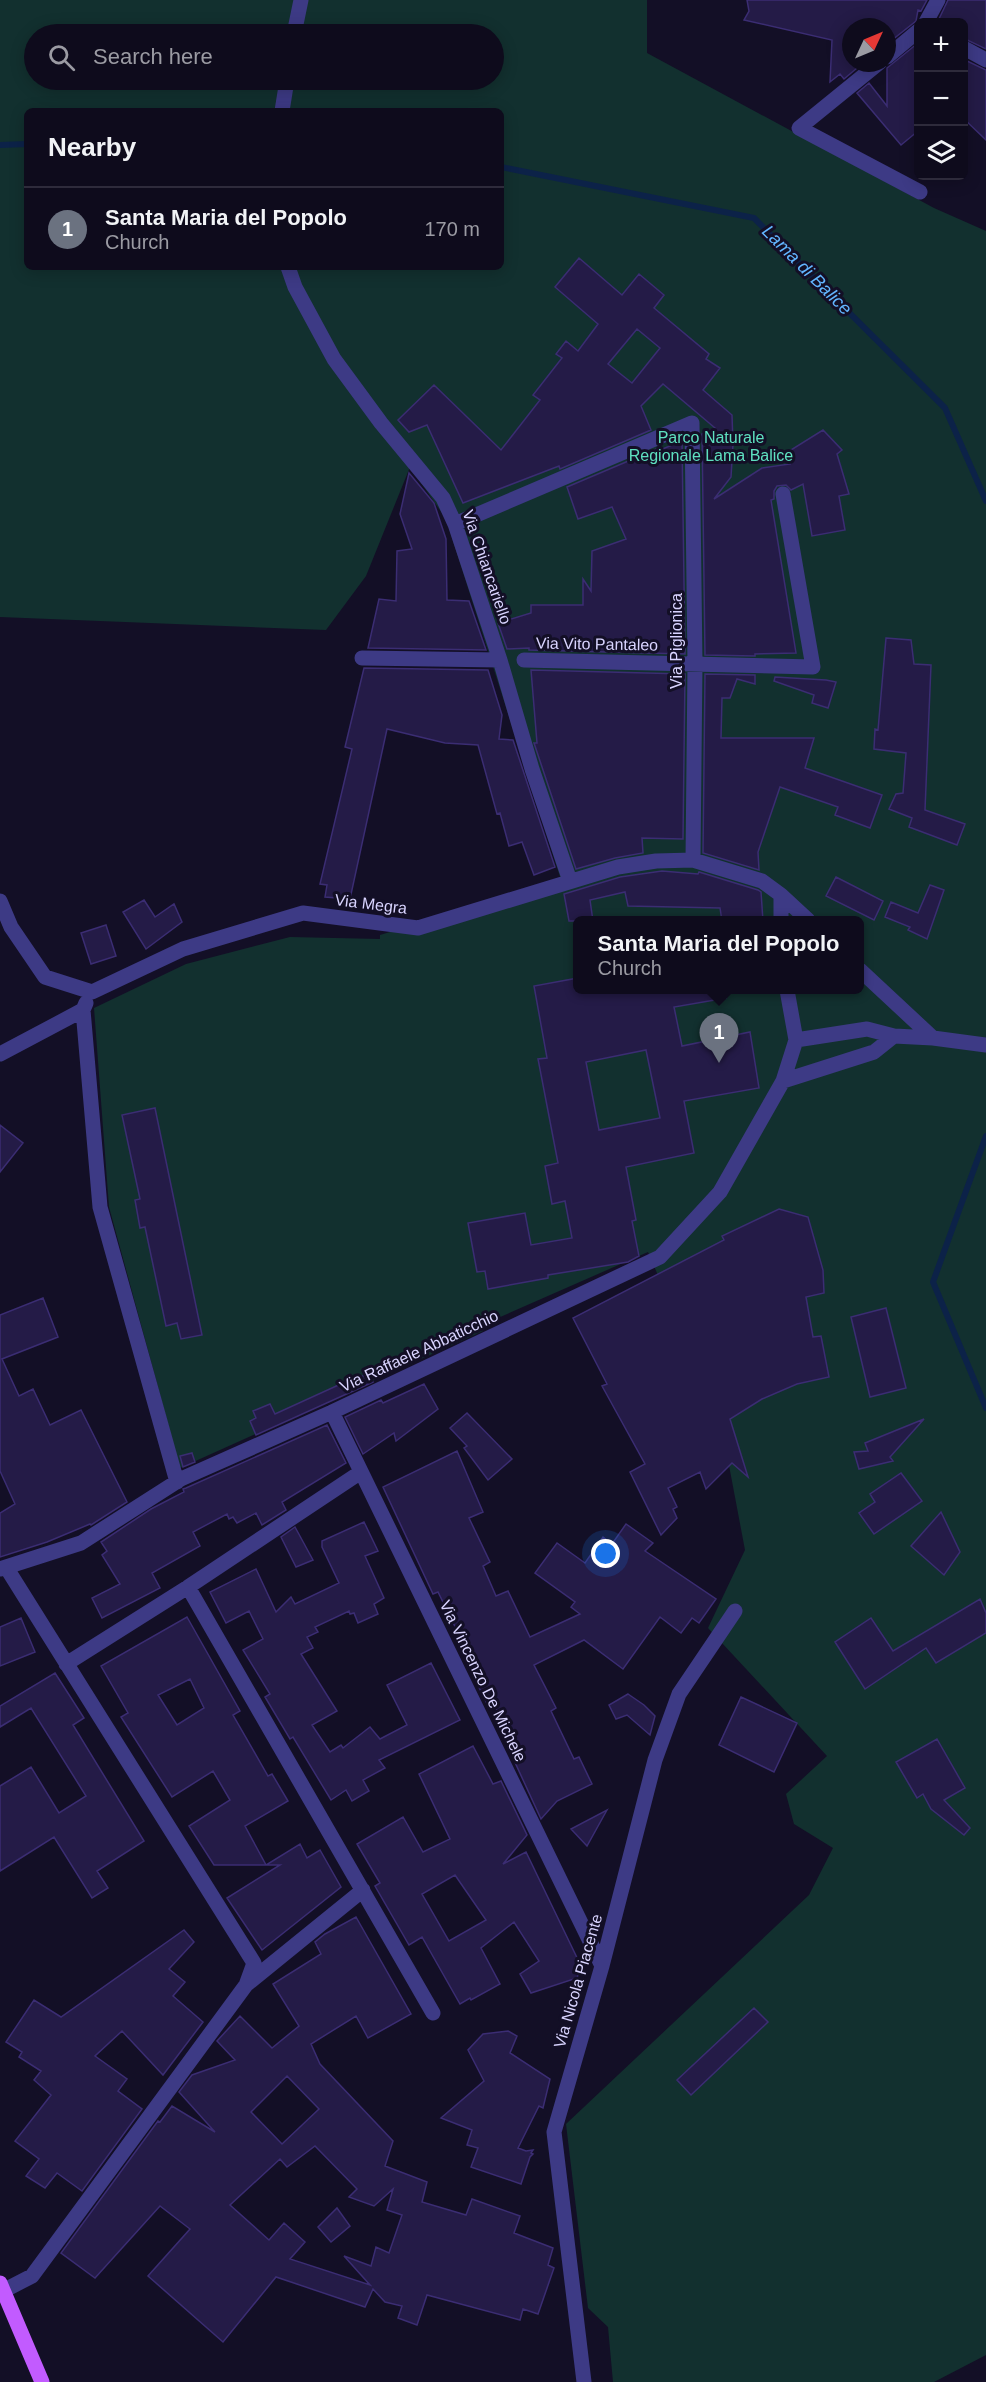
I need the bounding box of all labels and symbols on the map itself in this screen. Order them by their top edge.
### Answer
north arrow [842,18,896,72]
water label: Lama di Balice [758,221,856,319]
park label: Parco Naturale Regionale Lama Balice [629,429,793,464]
street label: Via Chiancariello [459,508,515,626]
street label: Via Piglionica [668,593,685,689]
street label: Via Vito Pantaleo [536,634,658,654]
street label: Via Megra [334,891,408,917]
pin: 1 [700,1014,738,1063]
street label: Via Raffaele Abbaticchio [337,1307,501,1395]
your location [591,1539,620,1568]
street label: Via Vincenzo De Michele [436,1598,530,1764]
street label: Via Nicola Piacente [551,1912,605,2050]

